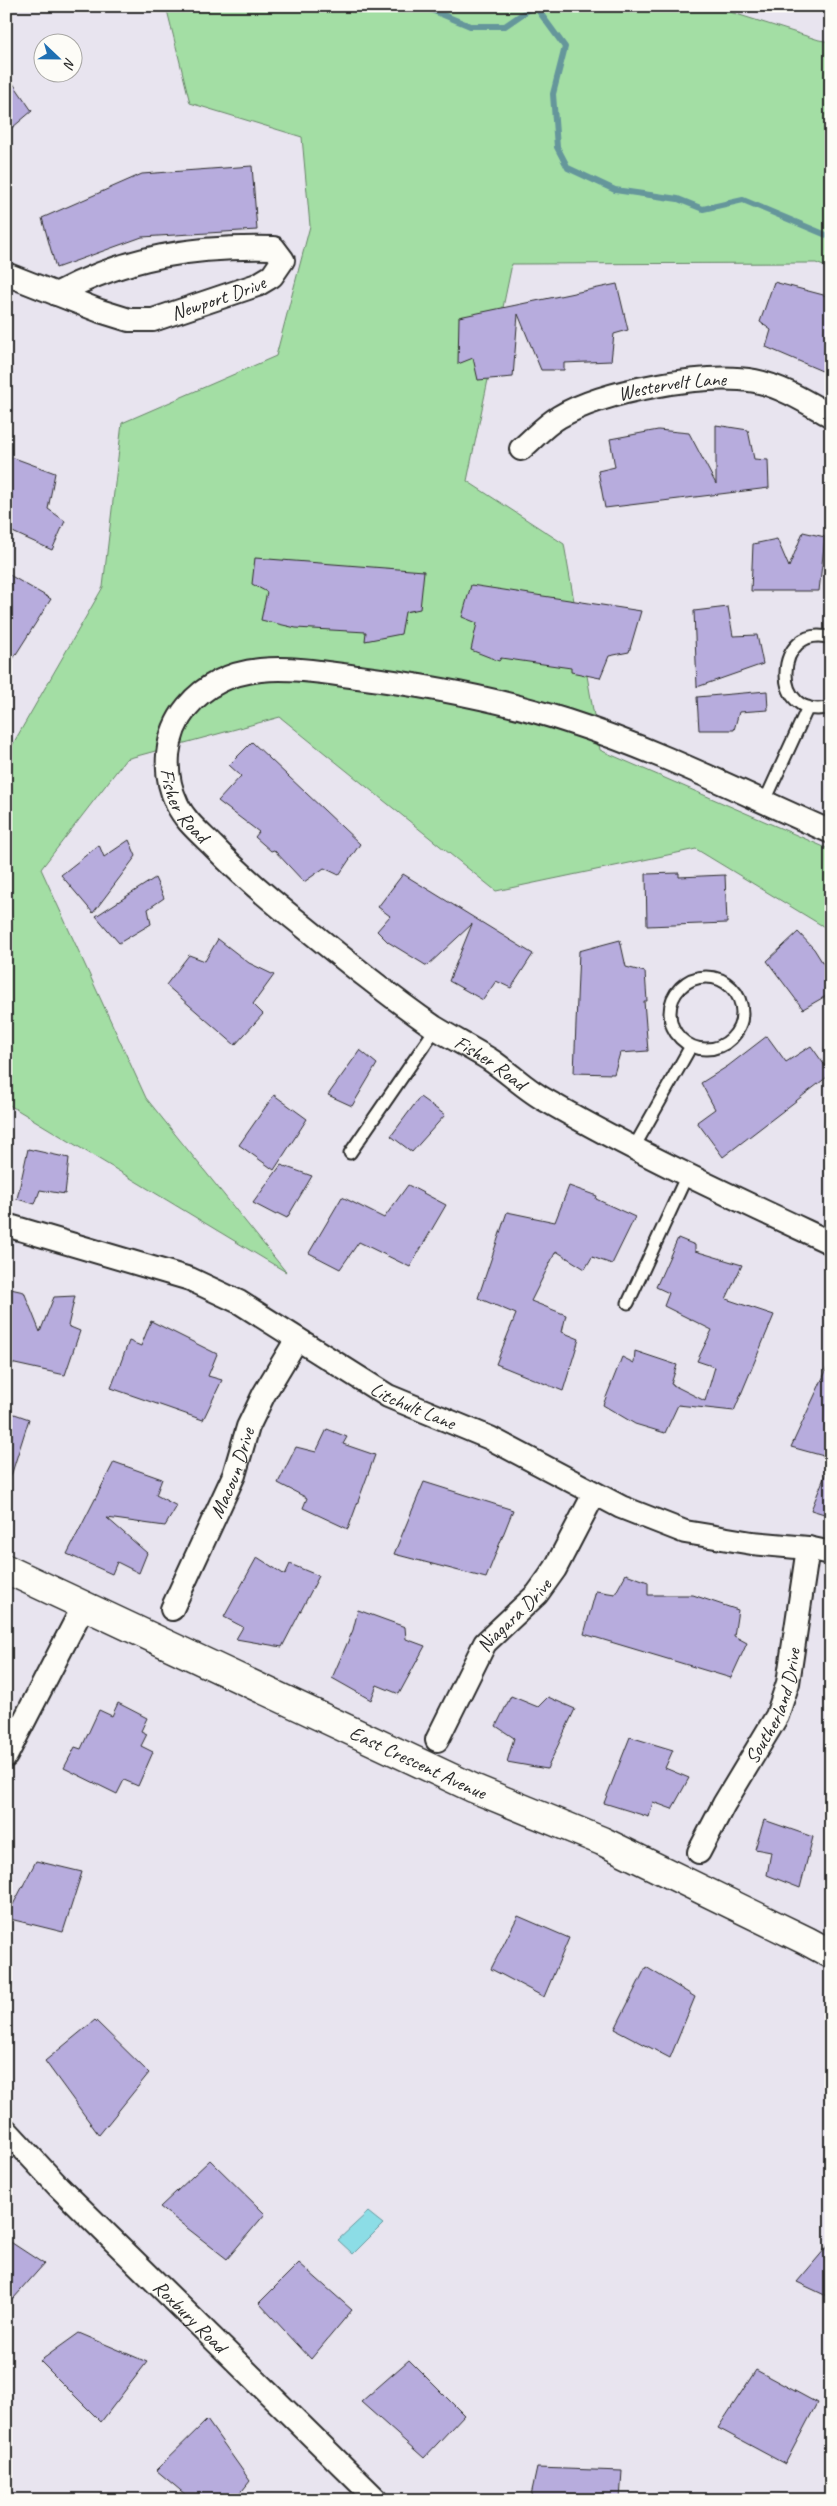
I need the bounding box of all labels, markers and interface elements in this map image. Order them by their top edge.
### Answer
north arrow [32,32,82,82]
text: N [59,55,79,72]
street label: Newport Drive [168,269,271,326]
street label: Westervelt Lane [615,366,728,406]
street label: Fisher Road [155,767,216,850]
street label: Fisher Road [450,1029,534,1098]
street label: Litchult Lane [366,1376,461,1435]
street label: Macoun Drive [203,1423,260,1522]
street label: Niagara Drive [470,1572,558,1656]
street label: Southerland Drive [739,1645,806,1768]
street label: East Crescent Avenue [346,1720,491,1805]
street label: Roxbury Road [148,2274,235,2360]

